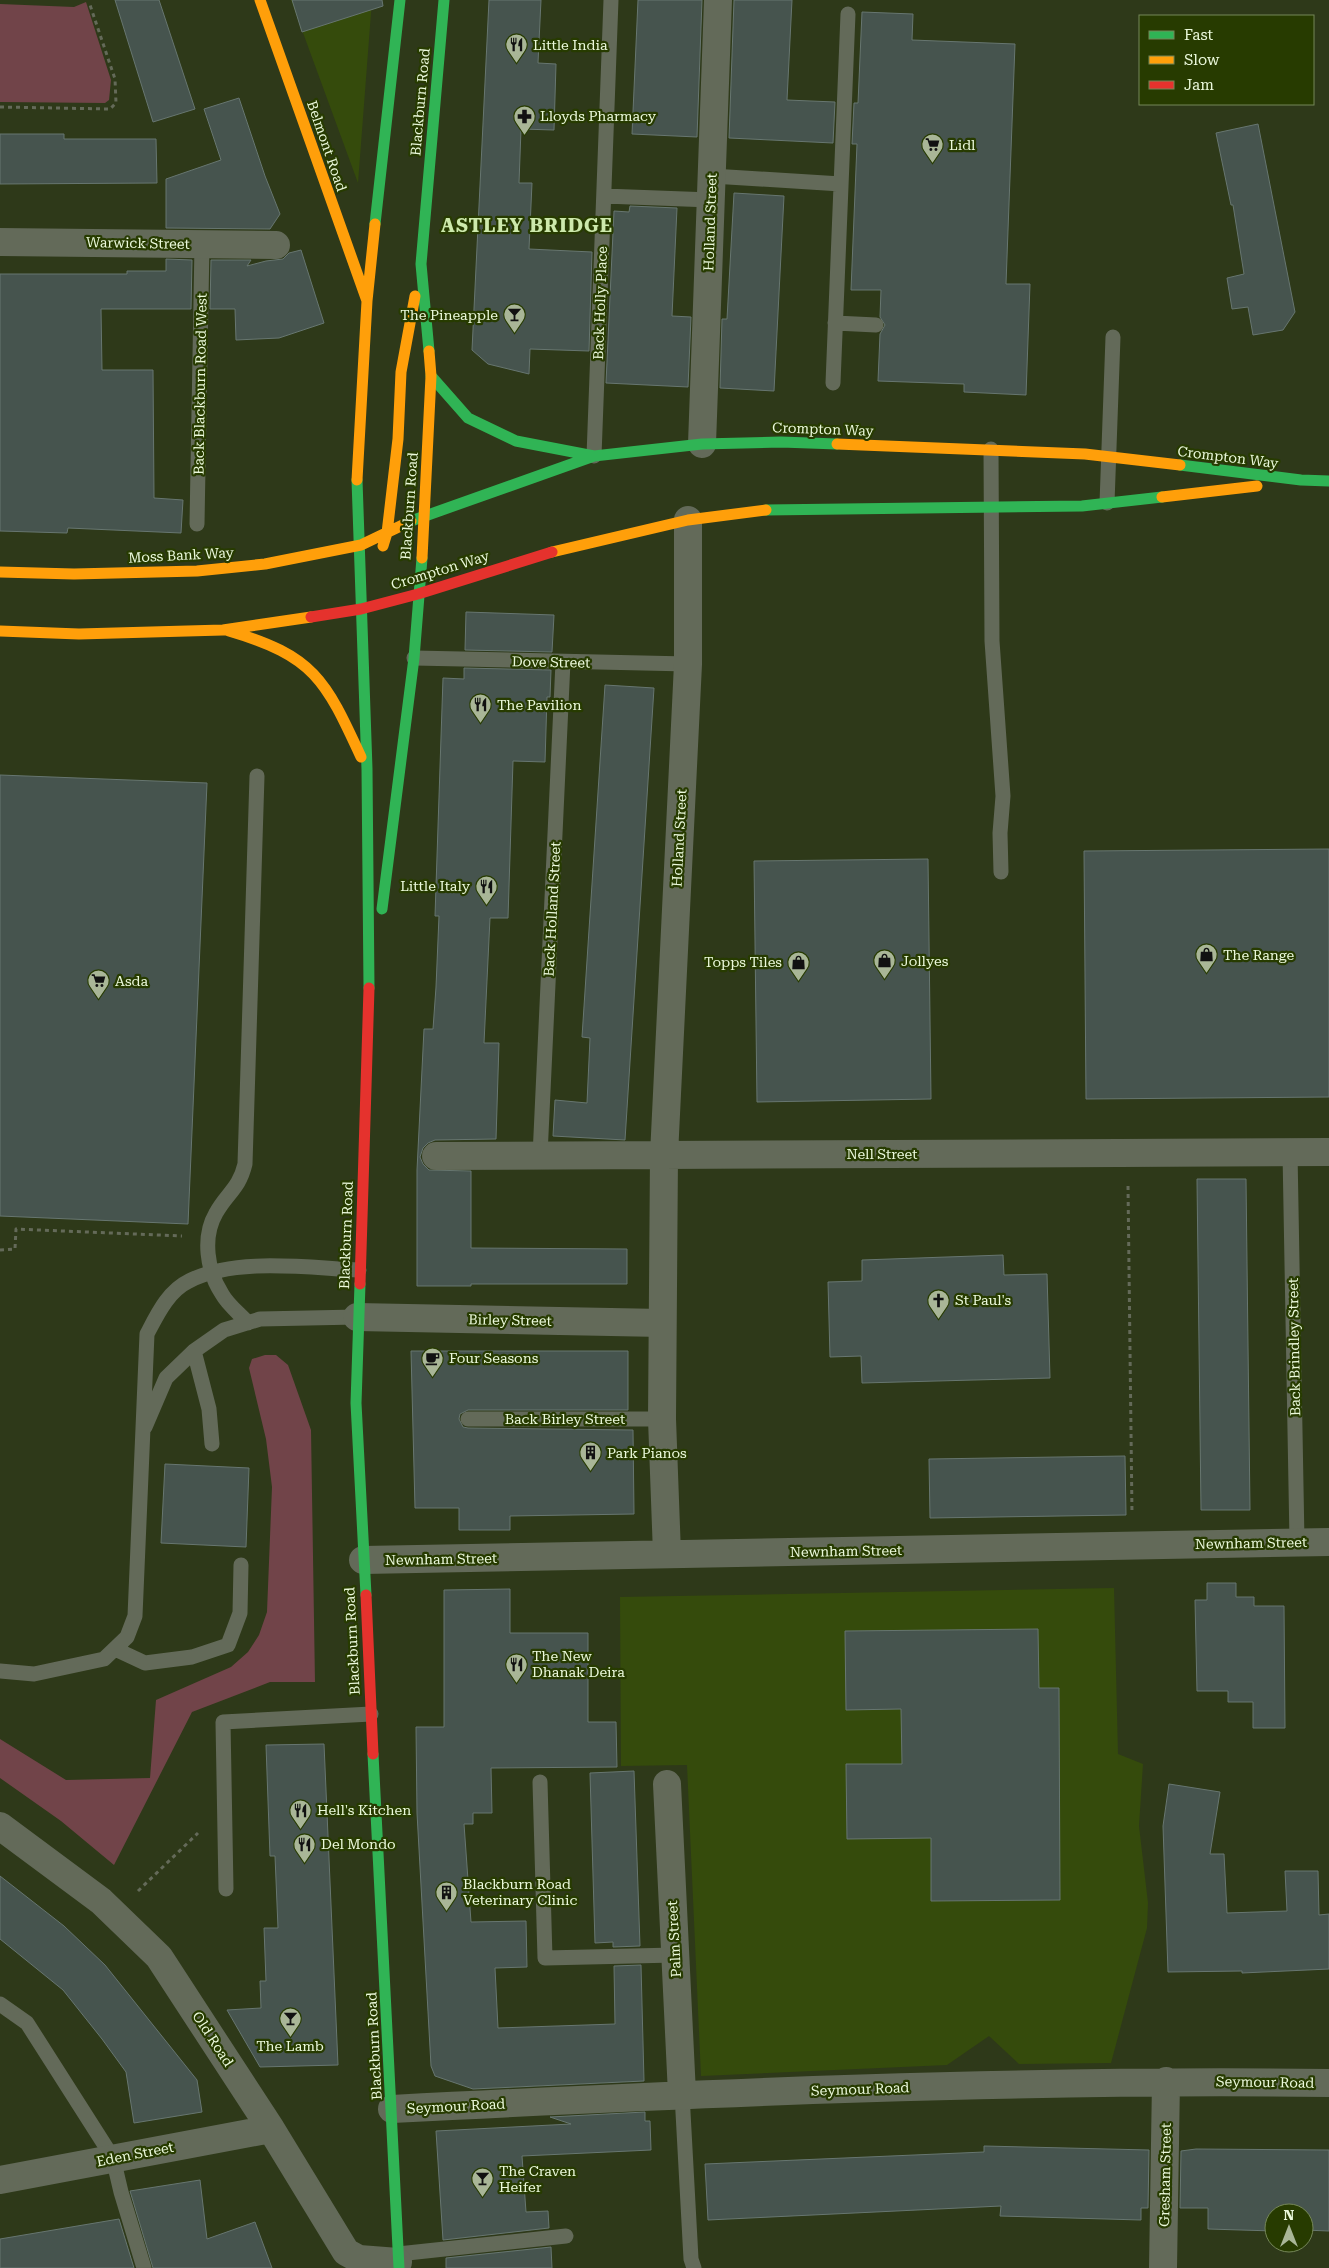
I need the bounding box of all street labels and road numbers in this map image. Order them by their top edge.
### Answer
street label: Blackburn Road [407,47,433,156]
street label: Belmont Road [304,99,350,193]
street label: Holland Street [700,173,720,271]
street label: Warwick Street [86,234,190,252]
street label: Back Holly Place [590,246,610,360]
street label: Back Blackburn Road West [190,293,210,475]
street label: Crompton Way [772,419,875,439]
street label: Crompton Way [1177,443,1280,471]
street label: Blackburn Road [397,452,421,560]
street label: Moss Bank Way [128,544,235,566]
street label: Crompton Way [389,547,492,593]
street label: Dove Street [512,653,590,671]
street label: Holland Street [668,789,690,887]
street label: Back Holland Street [540,841,564,977]
street label: Nell Street [847,1146,917,1162]
street label: Blackburn Road [336,1181,356,1289]
street label: Back Brindley Street [1285,1278,1303,1416]
street label: Birley Street [468,1311,552,1329]
street label: Back Birley Street [505,1411,625,1427]
street label: Newnham Street [1195,1534,1307,1552]
street label: Newnham Street [790,1542,902,1560]
street label: Newnham Street [385,1550,497,1568]
street label: Blackburn Road [341,1587,363,1695]
street label: Palm Street [664,1900,684,1978]
street label: Blackburn Road [363,1992,385,2100]
street label: Old Road [189,2008,237,2070]
street label: Seymour Road [1216,2073,1314,2091]
street label: Seymour Road [810,2079,910,2099]
street label: Seymour Road [406,2095,506,2117]
street label: Gresham Street [1156,2123,1174,2227]
street label: Eden Street [95,2139,175,2169]

